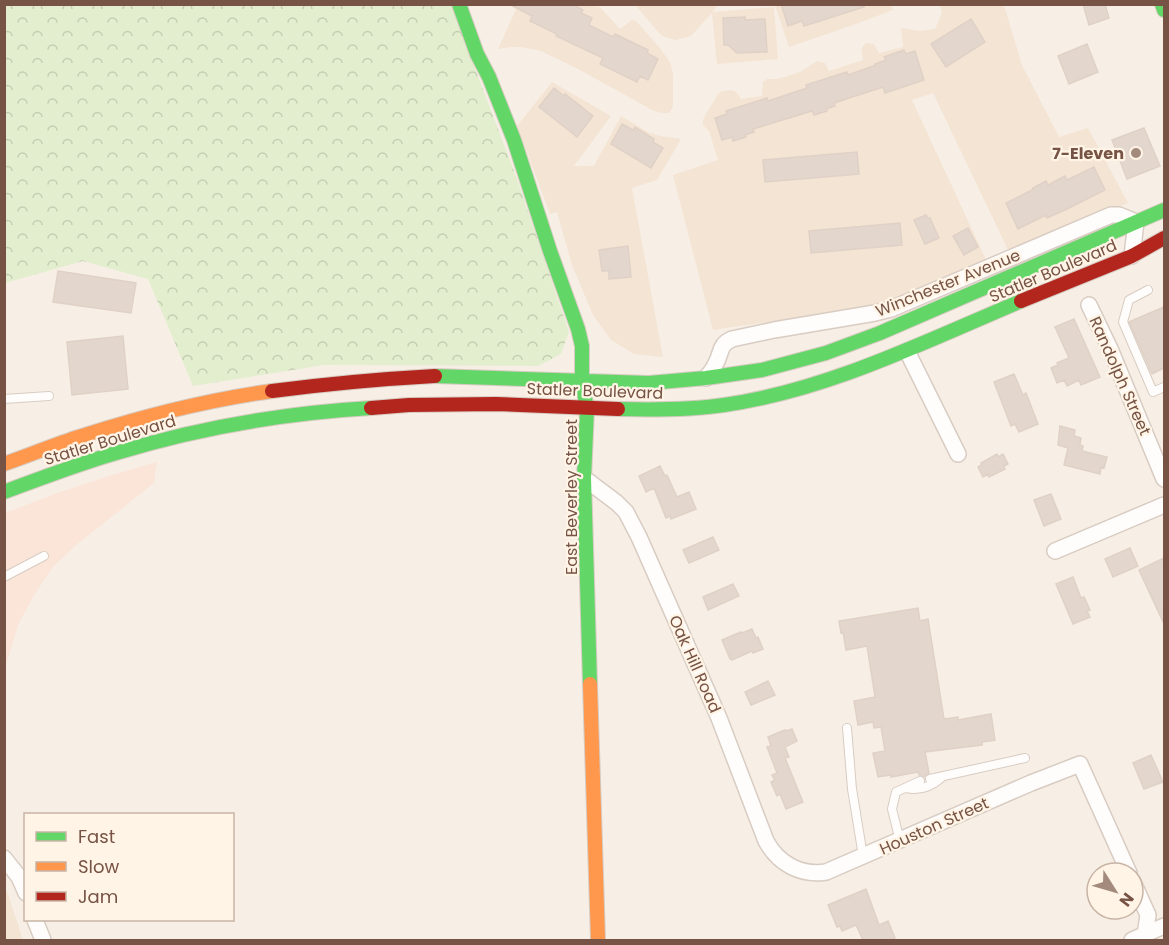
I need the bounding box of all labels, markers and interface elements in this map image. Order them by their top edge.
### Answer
place label: 7-Eleven [1052,142,1124,165]
marker: 7-Eleven [1129,146,1143,160]
street label: Statler Boulevard [986,234,1120,308]
street label: Winchester Avenue [872,243,1024,323]
street label: Randolph Street [1083,313,1157,439]
street label: Statler Boulevard [526,377,664,405]
street label: Statler Boulevard [41,409,179,471]
street label: East Beverley Street [560,419,583,575]
street label: Oak Hill Road [663,612,727,716]
street label: Houston Street [876,792,992,860]
legend [24,813,234,921]
text: Fast [78,824,115,849]
text: Slow [78,854,120,879]
north arrow [1085,861,1145,921]
text: Jam [78,884,118,909]
text: N [1114,888,1139,911]

